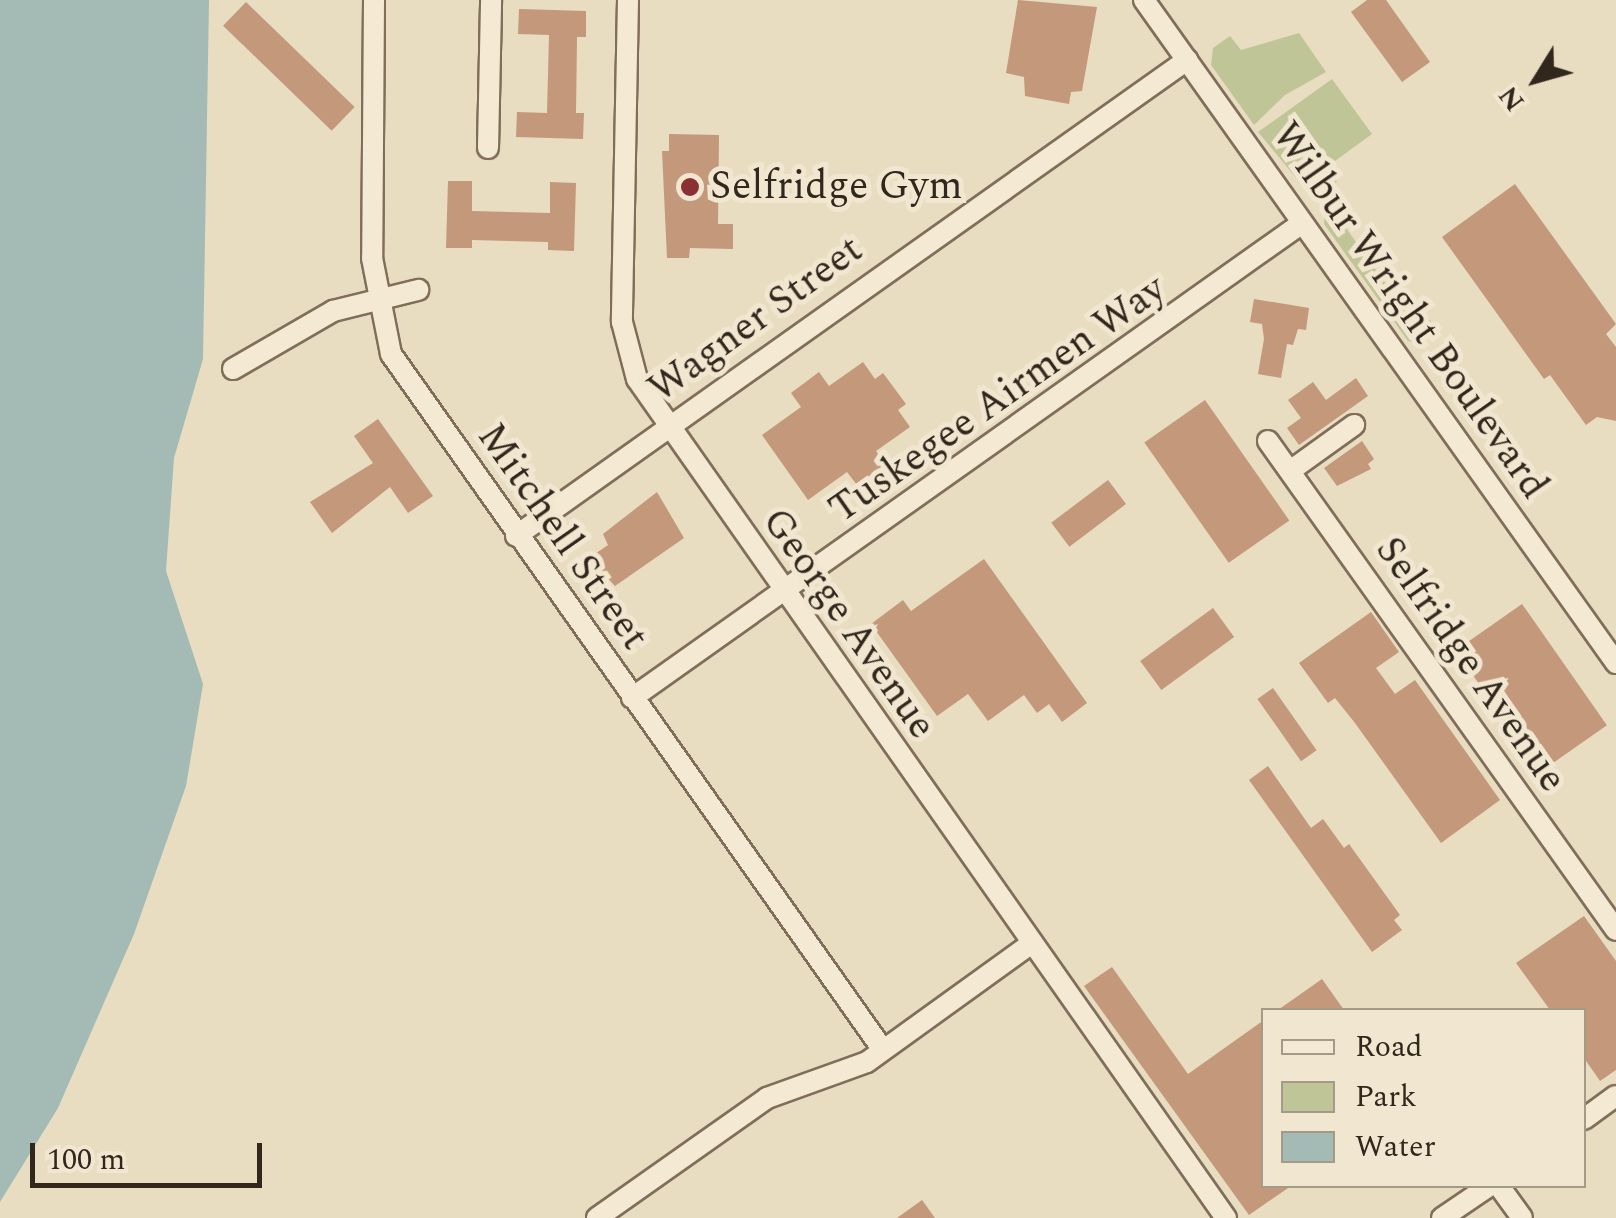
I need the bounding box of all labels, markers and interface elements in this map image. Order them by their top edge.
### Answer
north arrow [1486,30,1586,130]
text: N [1488,76,1536,120]
street label: Wilbur Wright Boulevard [1261,113,1557,509]
place label: Selfridge Gym [710,163,963,211]
marker: Selfridge Gym [679,176,701,198]
street label: Wagner Street [640,226,872,414]
street label: Tuskegee Airmen Way [821,266,1175,534]
street label: Mitchell Street [466,415,658,659]
street label: George Avenue [751,499,945,749]
street label: Selfridge Avenue [1364,528,1576,802]
legend [1261,1008,1586,1188]
text: Road [1355,1024,1423,1070]
text: Park [1355,1074,1417,1120]
scale bar [35,1123,268,1185]
text: Water [1355,1124,1436,1170]
text: 100 m [47,1137,125,1183]

